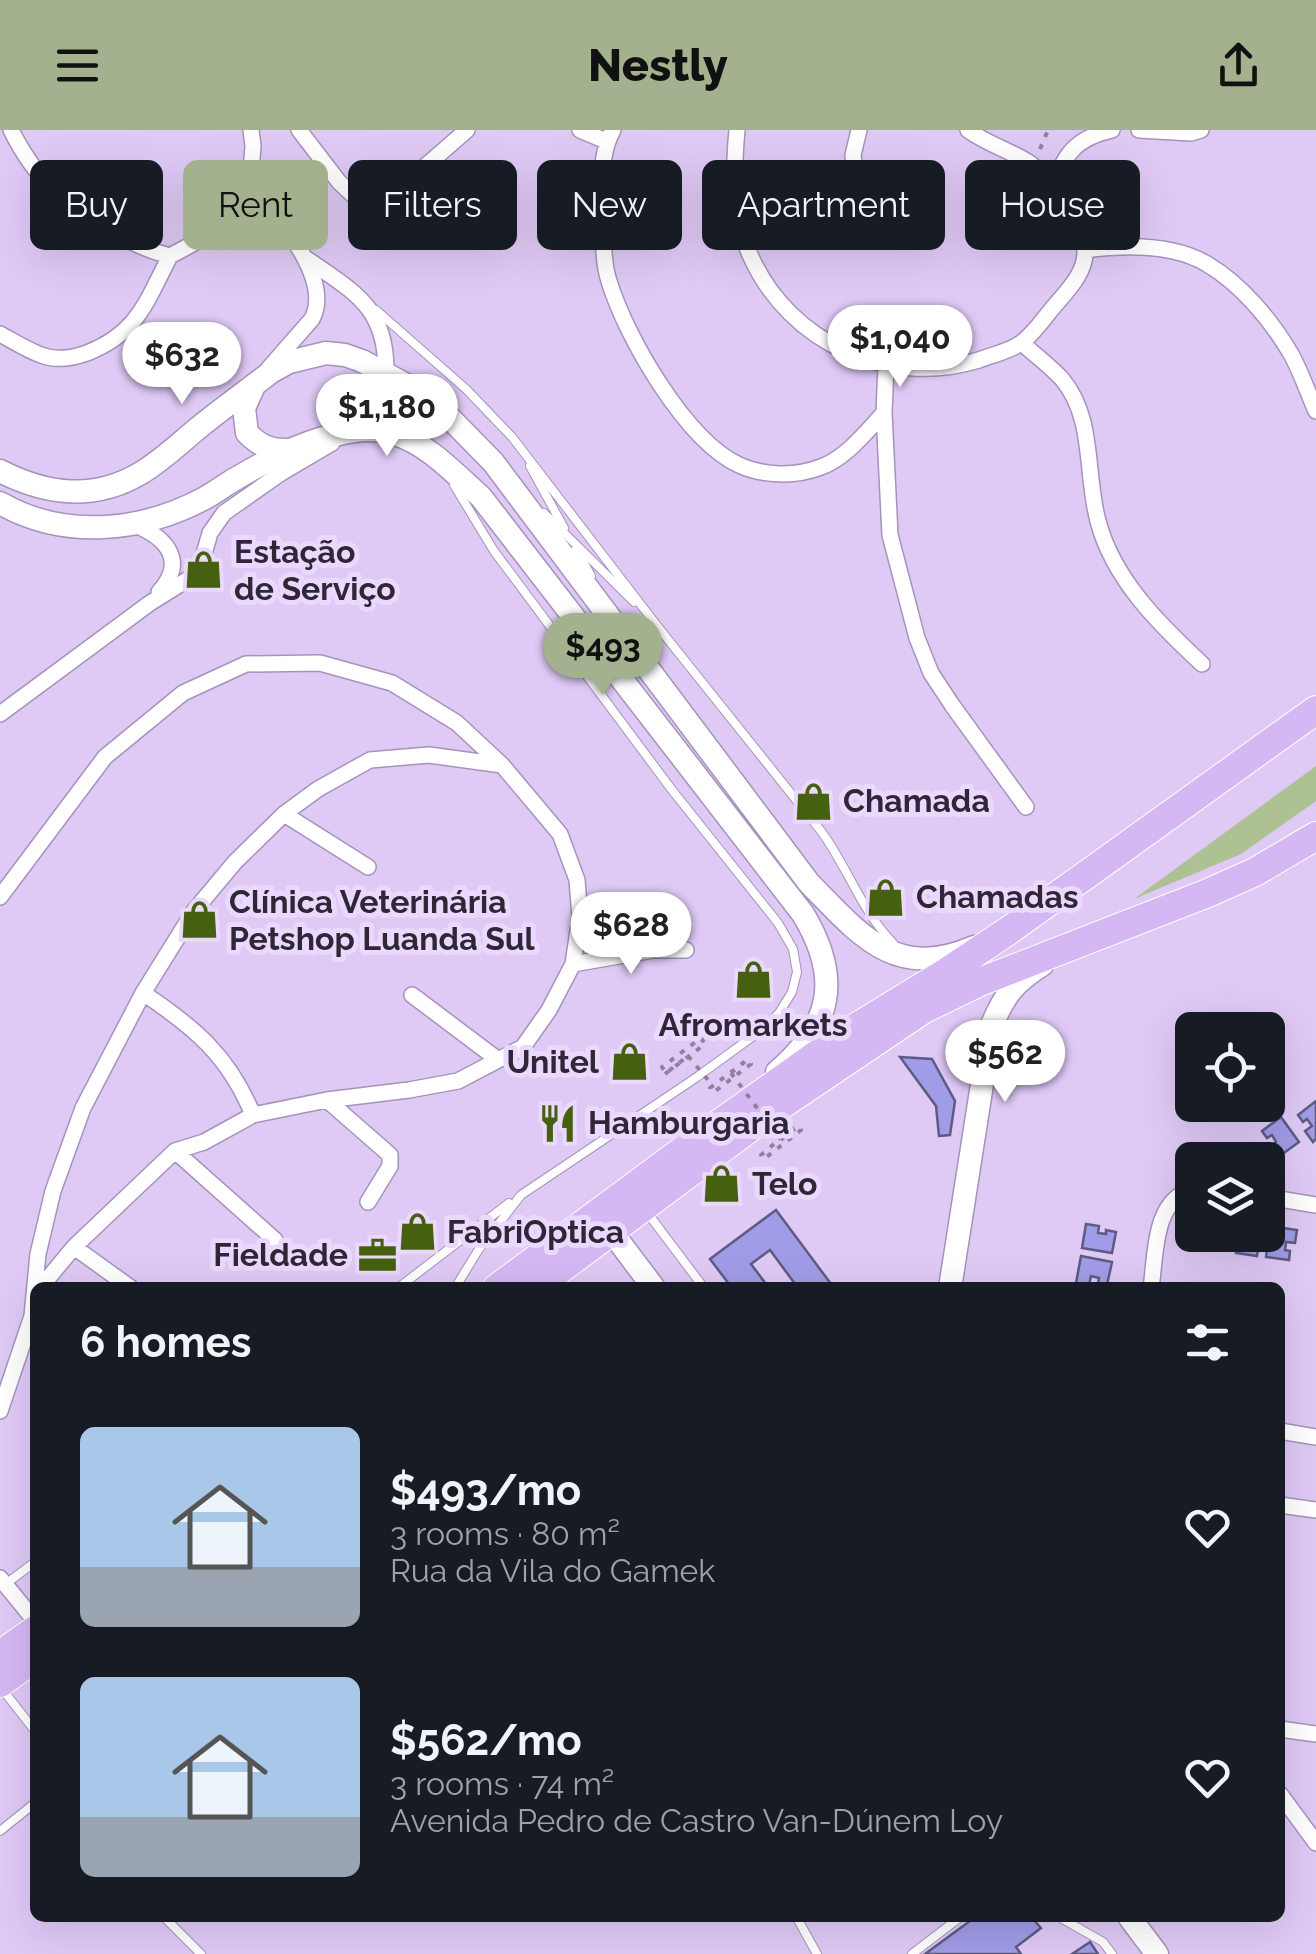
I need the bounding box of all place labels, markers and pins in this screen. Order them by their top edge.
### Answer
pin: $1,040 [819,305,981,390]
pin: $632 [123,322,241,407]
pin: $1,180 [306,374,468,459]
place label: Estação de Serviço [234,533,396,607]
shop icon: Estação de Serviço [183,549,225,591]
pin: $493 [544,613,662,698]
shop icon: Chamada [792,780,834,822]
place label: Chamada [843,782,990,819]
shop icon: Chamadas [865,876,907,918]
place label: Chamadas [916,878,1079,915]
place label: Clínica Veterinária Petshop Luanda Sul [229,883,536,957]
pin: $628 [572,892,690,977]
shop icon: Clínica Veterinária Petshop Luanda Sul [178,899,220,941]
shop icon: Afromarkets [732,959,774,1001]
place label: Afromarkets [659,1006,847,1043]
pin: $562 [946,1020,1064,1105]
shop icon: Unitel [608,1041,650,1083]
place label: Unitel [506,1043,600,1080]
restaurant icon: Hamburgaria [537,1102,579,1144]
place label: Hamburgaria [588,1104,790,1141]
shop icon: Telo [701,1163,743,1205]
place label: Telo [752,1165,817,1202]
shop icon: FabriOptica [396,1211,438,1253]
place label: FabriOptica [447,1213,624,1250]
office icon: Fieldade [357,1234,399,1276]
place label: Fieldade [213,1236,348,1273]

